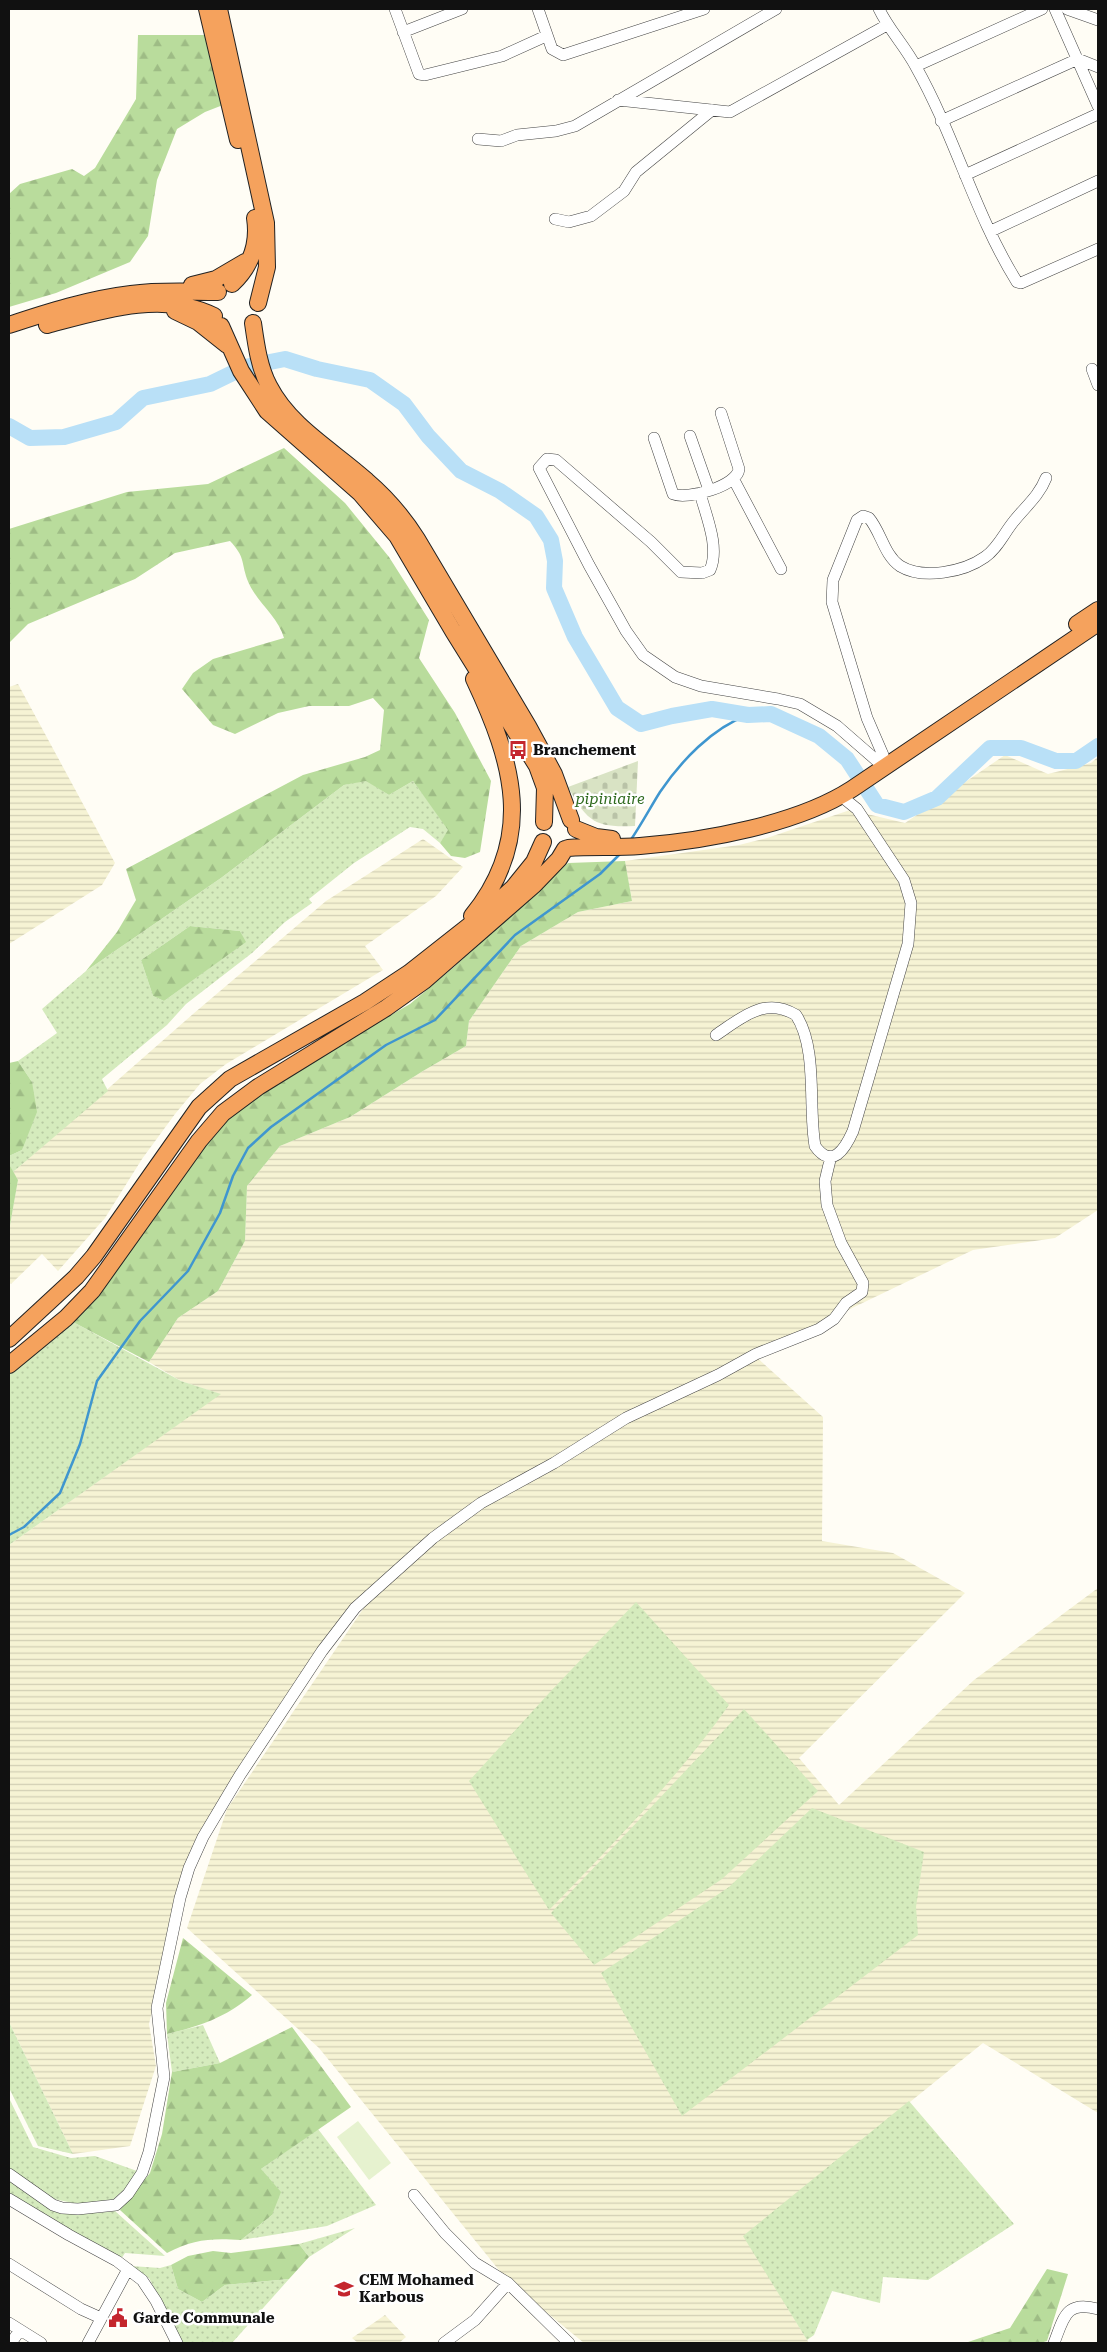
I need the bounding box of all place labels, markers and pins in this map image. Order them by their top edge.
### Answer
bus stop icon: Branchement [507,739,529,761]
place label: Branchement [533,741,636,759]
place label: CEM Mohamed Karbous [359,2271,474,2306]
school or university icon: CEM Mohamed Karbous [333,2278,355,2300]
public building icon: Garde Communale [107,2307,129,2329]
place label: Garde Communale [133,2309,275,2327]

